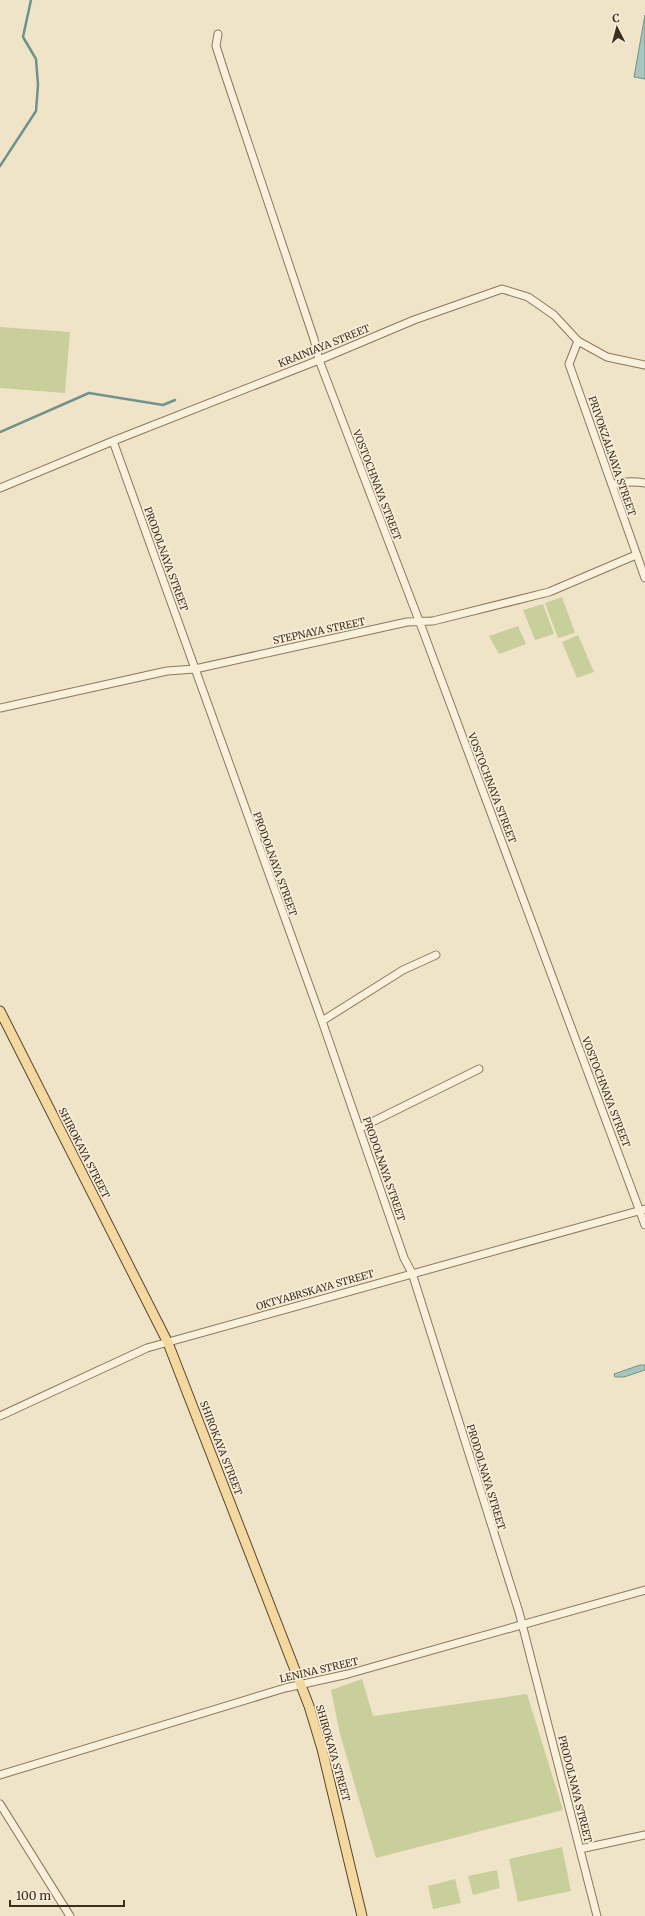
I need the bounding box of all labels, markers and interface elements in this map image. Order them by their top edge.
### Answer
north arrow [597,8,637,48]
text: С [612,11,620,25]
street label: KRAINIAYA STREET [276,322,372,370]
street label: PRIVOKZALNAYA STREET [585,394,639,518]
street label: VOSTOCHNAYA STREET [350,427,404,542]
street label: PRODOLNAYA STREET [141,505,191,613]
street label: STEPNAYA STREET [272,615,366,647]
street label: VOSTOCHNAYA STREET [465,730,519,845]
street label: PRODOLNAYA STREET [250,810,300,918]
street label: VOSTOCHNAYA STREET [579,1034,633,1149]
street label: SHIROKAYA STREET [55,1105,113,1201]
street label: PRODOLNAYA STREET [360,1115,408,1223]
street label: OKTYABRSKAYA STREET [254,1267,376,1313]
street label: SHIROKAYA STREET [197,1399,245,1497]
street label: PRODOLNAYA STREET [464,1423,508,1531]
street label: LENINA STREET [278,1655,360,1685]
street label: SHIROKAYA STREET [313,1703,353,1803]
street label: PRODOLNAYA STREET [555,1734,595,1844]
scale bar [10,1882,124,1908]
text: 100 m [16,1888,51,1903]

